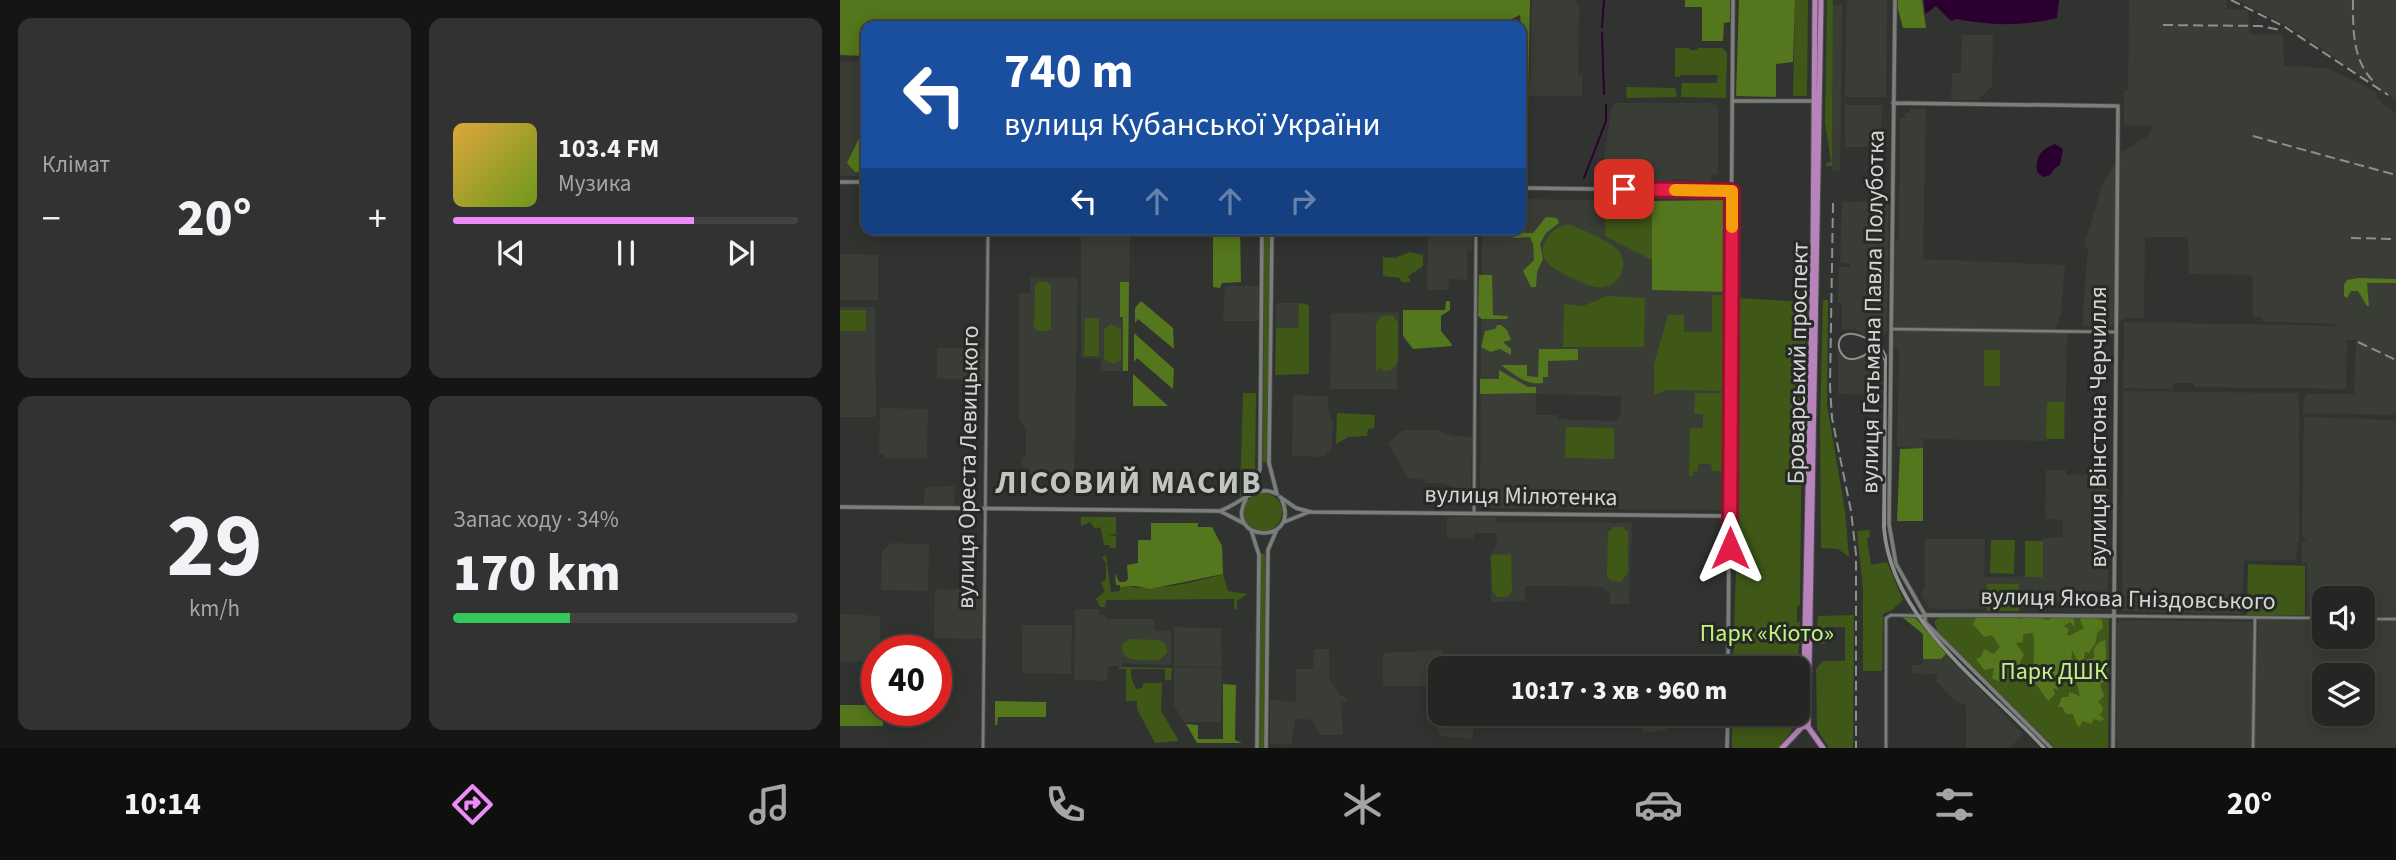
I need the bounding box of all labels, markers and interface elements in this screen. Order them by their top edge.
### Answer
text: 740 m [1004,37,1133,107]
icon: left [889,49,980,140]
text: вулиця Кубанської України [1004,102,1381,148]
text: 103.4 FM [558,130,659,167]
street label: вулиця Гетьмана Павла Полуботка [1852,130,1894,494]
text: Клімат [42,148,110,181]
pin [1594,159,1654,219]
text: Музика [558,167,631,200]
icon: arrive [1605,170,1643,208]
text: 20° [177,182,252,256]
icon: left [1065,182,1103,220]
icon: ahead [1138,182,1176,220]
icon: ahead [1211,182,1249,220]
icon: right [1284,182,1322,220]
text: − [42,192,61,246]
text: + [368,192,387,246]
icon: previous [492,234,530,272]
icon: pause [607,234,645,272]
icon: next [722,234,760,272]
street label: Броварський проспект [1778,241,1818,485]
street label: вулиця Вінстона Черчилля [2081,286,2116,568]
street label: вулиця Ореста Левицького [948,325,988,609]
district label: ЛІСОВИЙ МАСИВ [994,460,1263,506]
street label: вулиця Мілютенка [1424,477,1618,515]
text: 29 [166,482,263,611]
text: Запас ходу · 34% [453,503,619,536]
position arrow [1693,511,1767,585]
text: 170 km [453,537,621,611]
street label: вулиця Якова Гніздовського [1980,579,2276,619]
map controls [2312,586,2375,726]
button: sound [2312,586,2375,649]
text: km/h [189,592,240,625]
park label: Парк «Кіото» [1700,616,1834,651]
speed limit sign: 40 [861,635,952,726]
park label: Парк ДШК [2000,654,2108,689]
button: layers [2312,663,2375,726]
text: 10:17 · 3 хв · 960 m [1511,672,1727,709]
icon: directions [448,780,497,829]
icon: music [745,780,794,829]
icon: phone [1041,780,1090,829]
icon: climate [1338,780,1387,829]
icon: car [1634,780,1683,829]
icon: filters [1930,780,1979,829]
text: 10:14 [124,781,201,827]
text: 20° [2227,781,2272,827]

